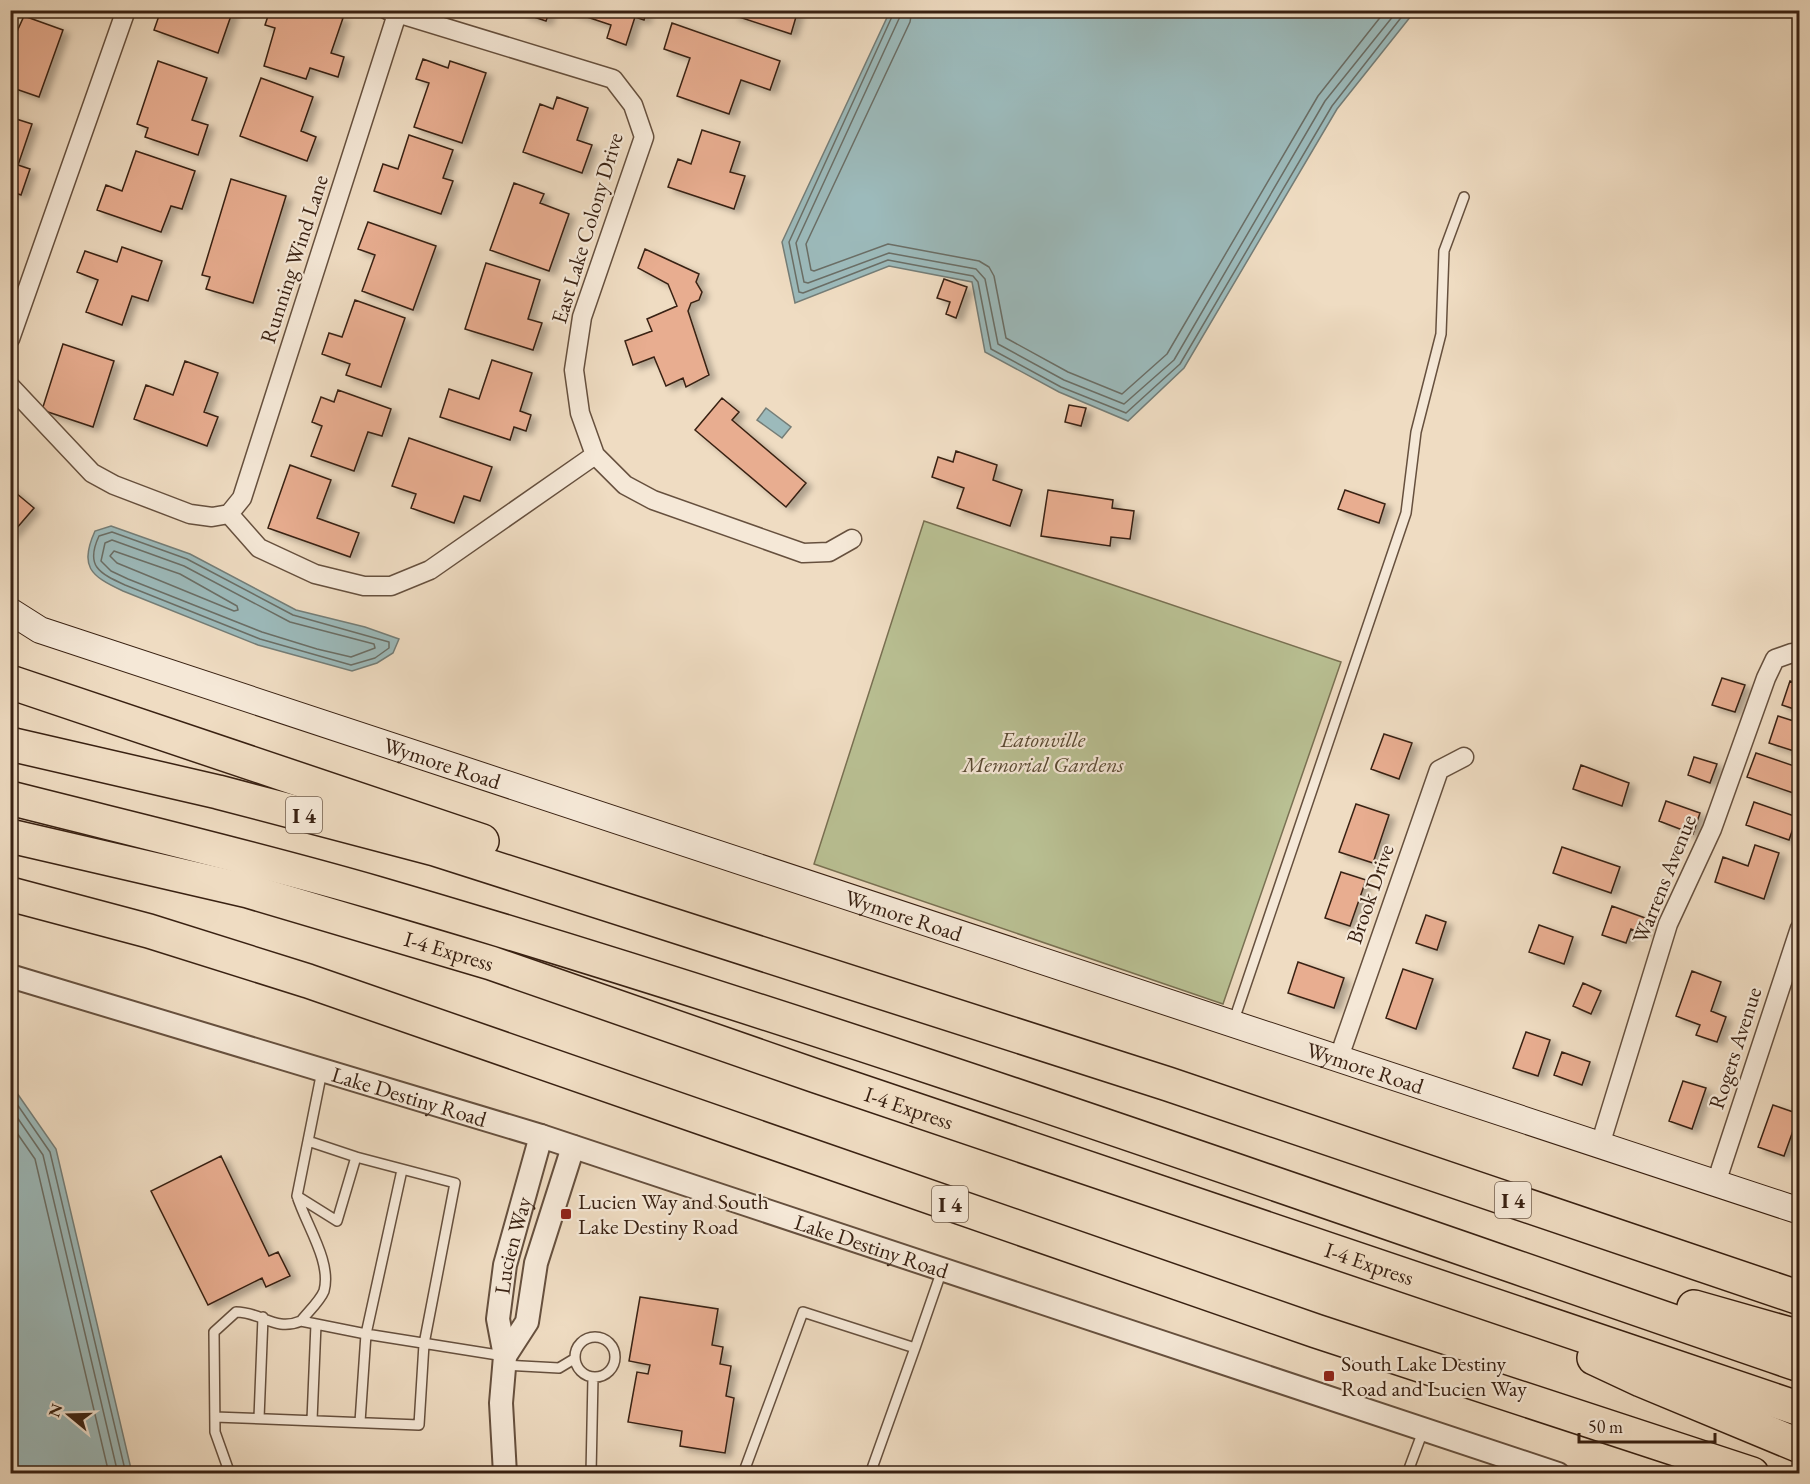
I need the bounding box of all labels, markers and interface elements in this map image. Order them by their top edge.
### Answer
street label: East Lake Colony Drive [544,129,630,327]
street label: Running Wind Lane [253,171,335,347]
park label: Eatonville Memorial Gardens [960,725,1125,779]
street label: Wymore Road [380,730,505,796]
road number: I 4 [286,797,322,833]
street label: Warrens Avenue [1625,810,1703,948]
street label: Brook Drive [1339,840,1401,948]
street label: Wymore Road [841,882,967,948]
street label: I-4 Express [401,924,497,978]
street label: Rogers Avenue [1702,983,1768,1113]
street label: Wymore Road [1303,1035,1428,1101]
street label: Lake Destiny Road [328,1059,491,1134]
street label: I-4 Express [861,1079,957,1136]
road number: I 4 [1495,1182,1531,1218]
road number: I 4 [932,1186,968,1222]
place label: Lucien Way and South Lake Destiny Road [578,1187,769,1241]
street label: Lucien Way [487,1193,538,1296]
marker: Lucien Way and South Lake Destiny Road [559,1207,573,1221]
street label: Lake Destiny Road [791,1207,953,1285]
street label: I-4 Express [1321,1235,1418,1292]
place label: South Lake Destiny Road and Lucien Way [1341,1349,1527,1403]
marker: South Lake Destiny Road and Lucien Way [1322,1369,1336,1383]
north arrow [39,1385,99,1445]
text: N [43,1401,67,1420]
scale bar [1579,1406,1716,1444]
text: 50 m [1588,1415,1623,1438]

